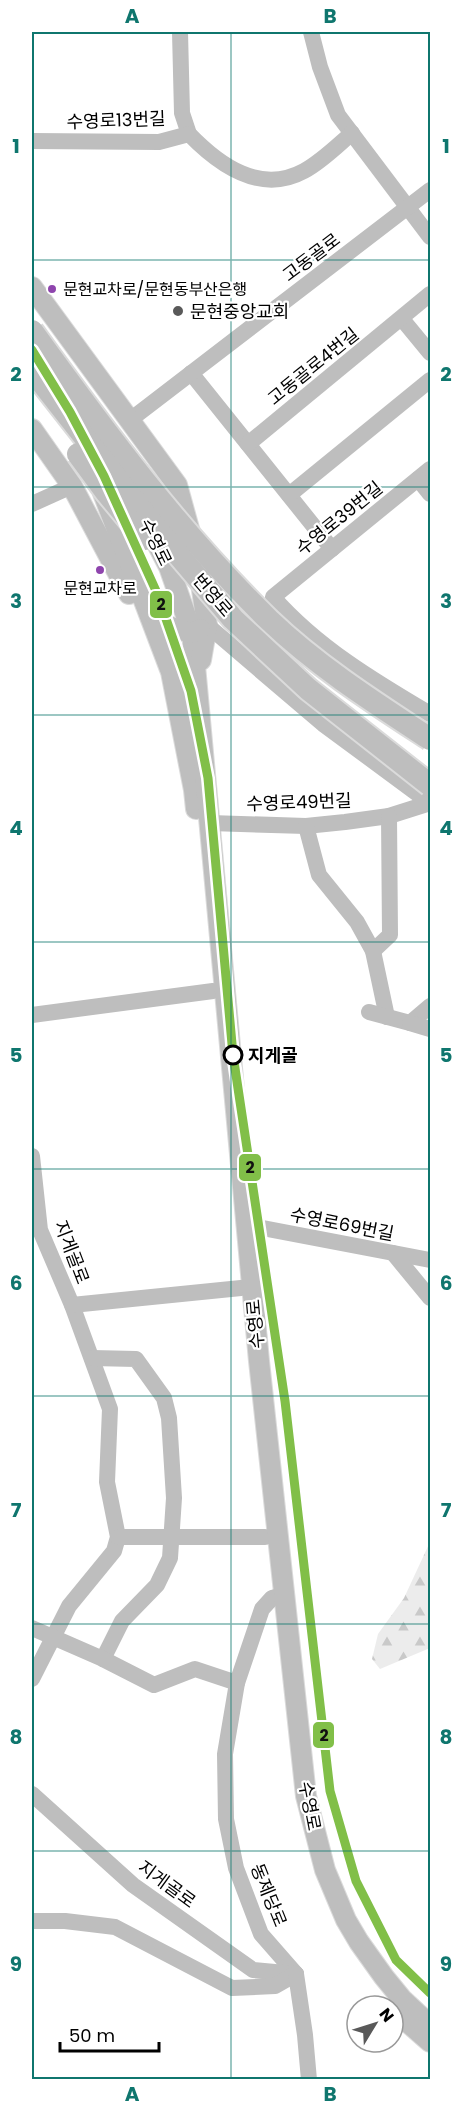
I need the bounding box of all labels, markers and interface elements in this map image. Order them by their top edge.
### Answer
text: A [125,2,140,30]
text: B [323,2,337,30]
street label: 수영로13번길 [66,106,166,134]
text: 1 [12,132,20,160]
text: 1 [442,132,450,160]
street label: 고동골로 [277,227,345,287]
place label: 문현교차로/문현동부산은행 [63,278,247,301]
marker: 문현교차로/문현동부산은행 [46,283,58,295]
place label: 문현중앙교회 [190,299,289,324]
marker: 문현중앙교회 [171,304,185,318]
street label: 고동골로4번길 [262,321,364,411]
text: 2 [10,360,22,388]
text: 2 [440,360,452,388]
street label: 수영로39번길 [290,475,388,561]
street label: 수영로 [134,514,178,570]
marker: 문현교차로 [94,564,106,576]
street label: 번영로 [187,568,239,622]
place label: 문현교차로 [63,577,137,600]
text: 3 [10,587,22,615]
text: 3 [440,587,452,615]
line badge: 2 [149,590,173,619]
text: 2 [156,593,166,616]
street label: 수영로49번길 [246,788,352,816]
text: 4 [9,814,23,842]
text: 4 [439,814,453,842]
text: 5 [10,1041,23,1069]
text: 5 [440,1041,453,1069]
place label: 지게골 [248,1043,298,1068]
marker: 지게골 [223,1045,243,1065]
line badge: 2 [238,1153,262,1182]
text: 2 [245,1156,255,1179]
street label: 수영로69번길 [288,1202,396,1246]
street label: 지게골로 [48,1217,96,1287]
text: 6 [10,1269,22,1297]
text: 6 [440,1269,452,1297]
street label: 수영로 [240,1298,270,1350]
text: 7 [11,1496,22,1524]
text: 7 [441,1496,452,1524]
line badge: 2 [312,1721,335,1749]
text: 8 [10,1723,22,1751]
text: 8 [440,1723,452,1751]
text: 2 [319,1724,329,1747]
street label: 수영로 [293,1779,327,1833]
street label: 지게골로 [133,1854,201,1914]
street label: 동제당로 [245,1860,293,1930]
text: 9 [10,1950,22,1978]
text: 9 [440,1950,452,1978]
north arrow [345,1994,405,2054]
text: N [374,2003,399,2027]
scale bar [60,2015,159,2053]
text: 50 m [69,2023,115,2048]
text: A [125,2080,140,2108]
text: B [323,2080,337,2108]

